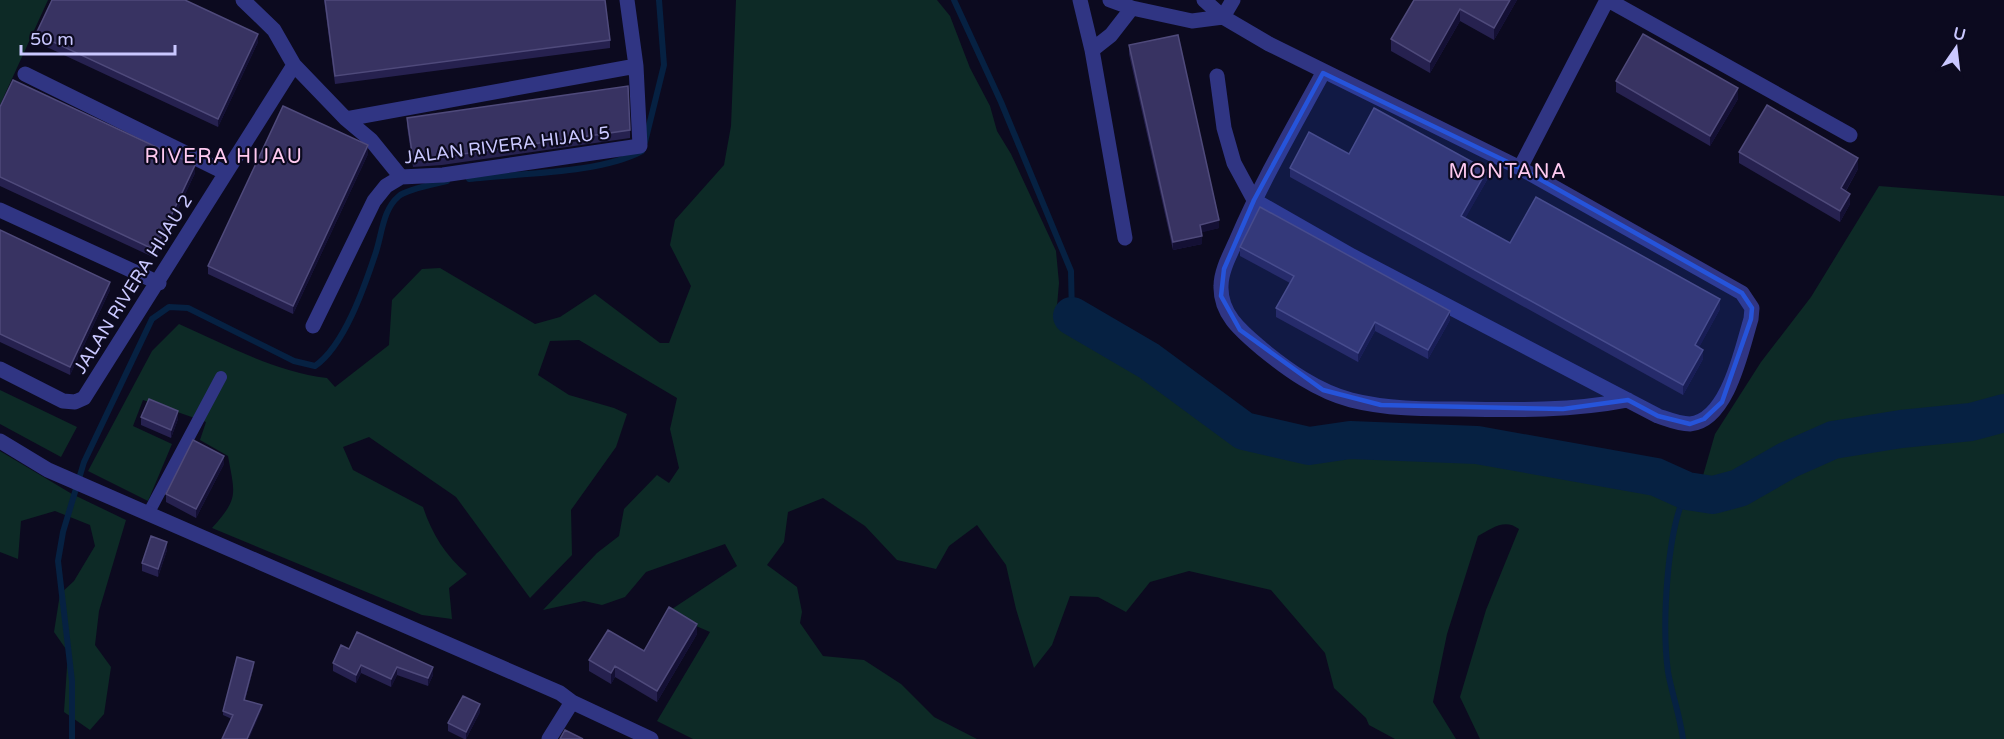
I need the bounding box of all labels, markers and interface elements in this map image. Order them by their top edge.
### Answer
scale bar [21,18,176,56]
north arrow [1926,18,1986,78]
text: U [1951,23,1968,46]
text: 50 m [30,28,74,50]
street label: JALAN RIVERA HIJAU 5 [403,121,611,169]
district label: RIVERA HIJAU [145,145,303,169]
district label: MONTANA [1449,160,1567,184]
street label: JALAN RIVERA HIJAU 2 [69,190,197,378]

